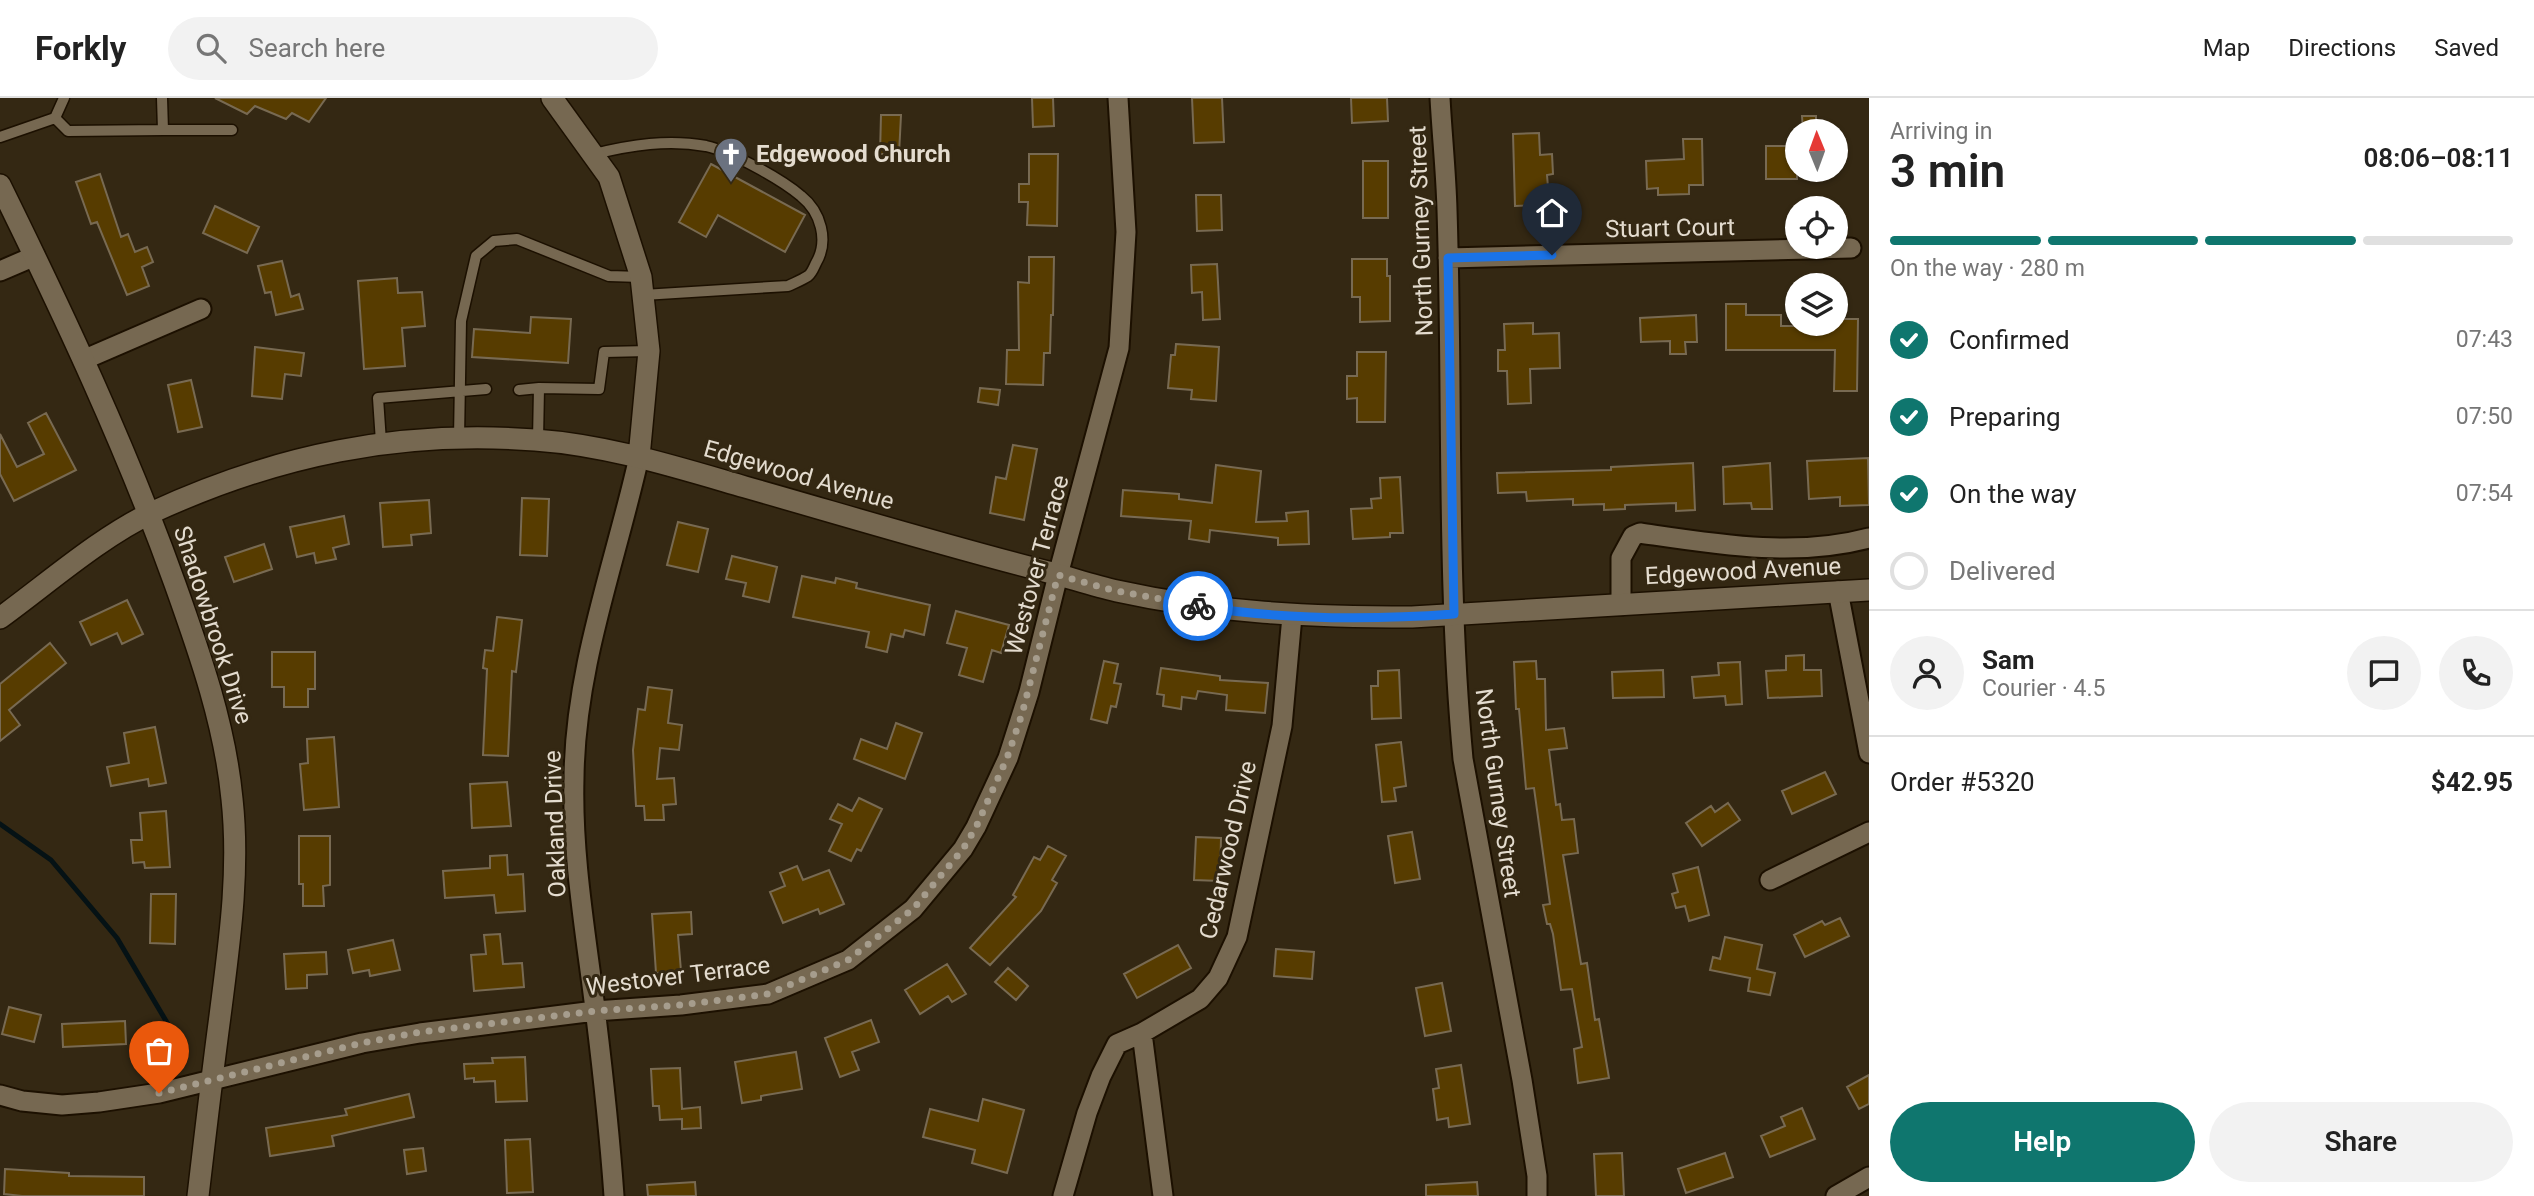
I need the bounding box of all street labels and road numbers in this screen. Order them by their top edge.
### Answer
street label: North Gurney Street [1403,125,1439,337]
street label: Stuart Court [1605,213,1735,243]
street label: Edgewood Avenue [701,434,897,516]
street label: Westover Terrace [1000,472,1074,658]
street label: Shadowbrook Drive [168,522,258,728]
street label: Edgewood Avenue [1644,552,1842,590]
street label: North Gurney Street [1469,687,1527,899]
street label: Oakland Drive [538,750,572,898]
street label: Cedarwood Drive [1194,758,1262,942]
street label: Westover Terrace [584,951,772,1001]

